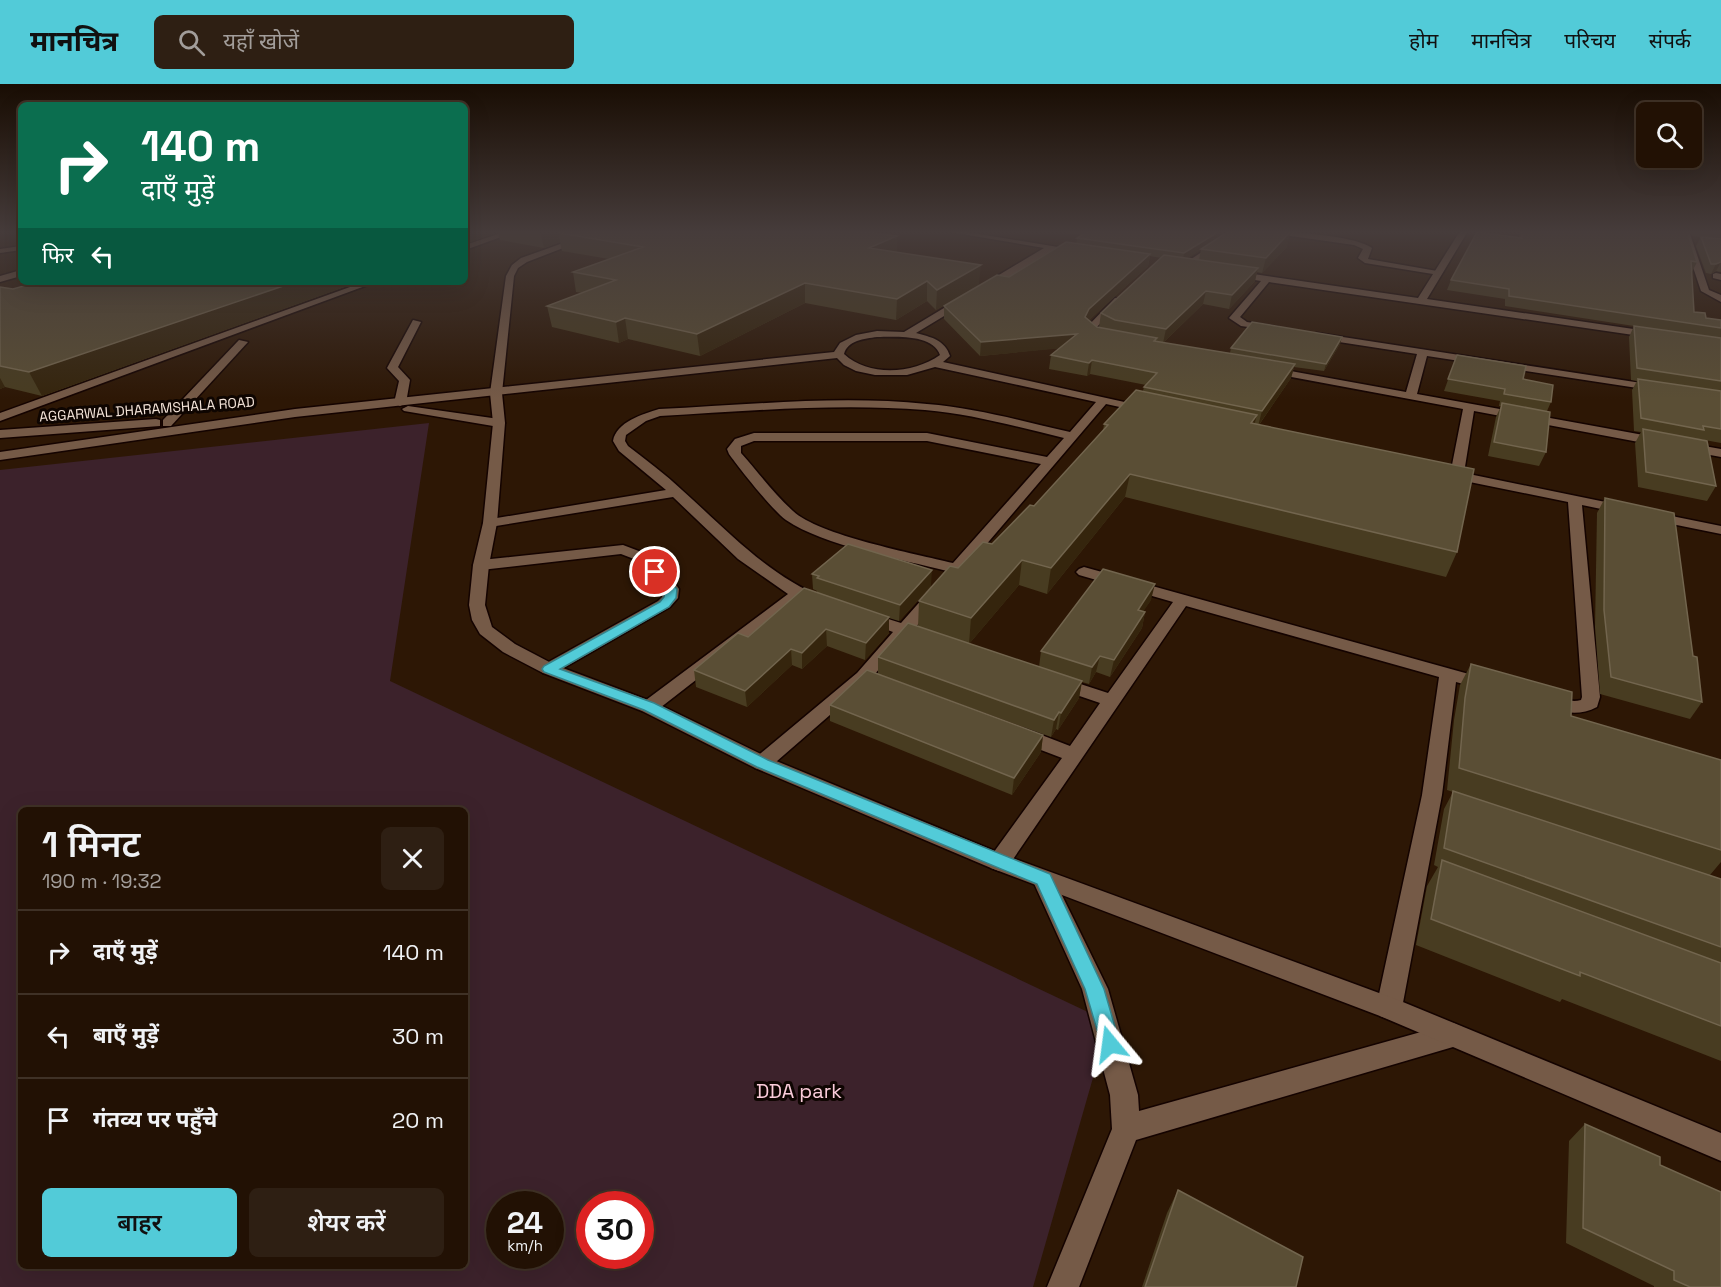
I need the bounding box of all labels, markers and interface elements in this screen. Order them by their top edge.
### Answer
search box [154,15,574,69]
text: मानचित्र [30,23,118,59]
icon: search [175,26,208,59]
text: यहाँ खोजें [223,27,299,55]
text: होम [1409,27,1438,54]
text: मानचित्र [1471,27,1531,54]
text: परिचय [1564,27,1616,54]
text: संपर्क [1649,27,1691,54]
map controls [1636,102,1702,168]
button: search [1636,102,1702,168]
text: 140 m [141,120,260,173]
icon: right [42,126,120,204]
text: दाएँ मुड़ें [141,172,215,207]
icon: left [86,240,119,273]
text: फिर [42,241,74,269]
street label: AGGARWAL DHARAMSHALA ROAD [39,392,255,426]
pin [629,546,680,597]
icon: arrive [638,555,671,588]
text: 1 मिनट [42,822,141,868]
button: close [381,827,444,890]
text: 190 m · 19:32 [42,868,162,894]
icon: right [42,936,75,969]
text: दाएँ मुड़ें [93,937,158,965]
text: 140 m [382,938,444,966]
position arrow [1078,1012,1142,1076]
icon: left [42,1020,75,1053]
text: बाएँ मुड़ें [93,1021,159,1049]
text: 30 m [392,1022,444,1050]
park label: DDA park [756,1078,842,1104]
icon: arrive [42,1104,75,1137]
text: गंतव्य पर पहुँचे [93,1105,217,1133]
text: 20 m [392,1106,444,1134]
button: बाहर [42,1188,237,1257]
button: शेयर करें [249,1188,444,1257]
speed limit sign: 30 [576,1191,654,1269]
text: 24 [507,1203,543,1242]
text: km/h [507,1236,543,1255]

